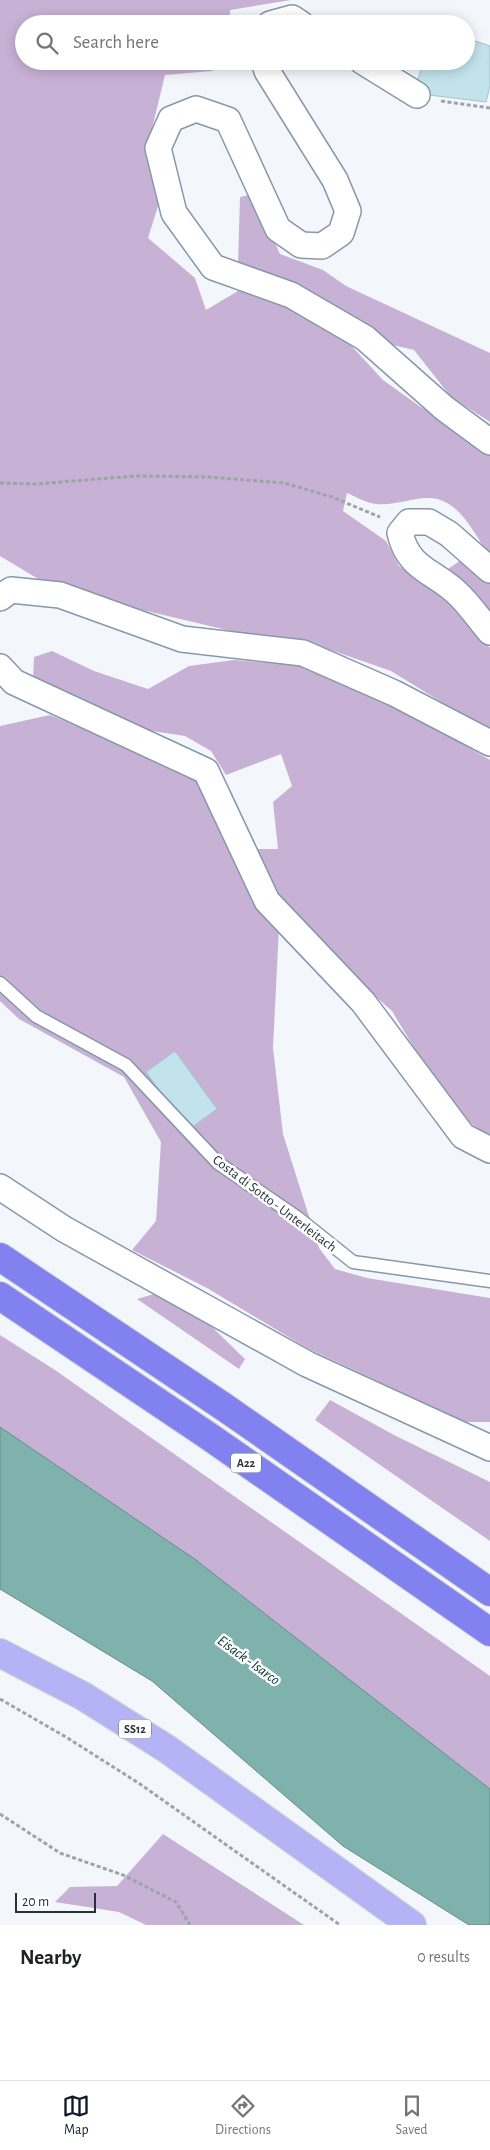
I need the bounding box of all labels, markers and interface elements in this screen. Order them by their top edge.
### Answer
search box [15,15,475,70]
icon: search [33,29,61,57]
text: Search here [73,33,159,52]
street label: Costa di Sotto - Unterleitach [210,1153,339,1255]
road number: A22 [231,1454,261,1472]
water label: Eisack - Isarco [215,1633,283,1688]
road number: SS12 [119,1720,151,1738]
scale bar [15,1890,96,1913]
text: 20 m [22,1895,49,1909]
text: Nearby [20,1947,81,1968]
text: 0 results [417,1949,470,1965]
tab: Map [62,2092,90,2139]
tab: Directions [215,2092,271,2139]
tab: Saved [396,2092,428,2139]

